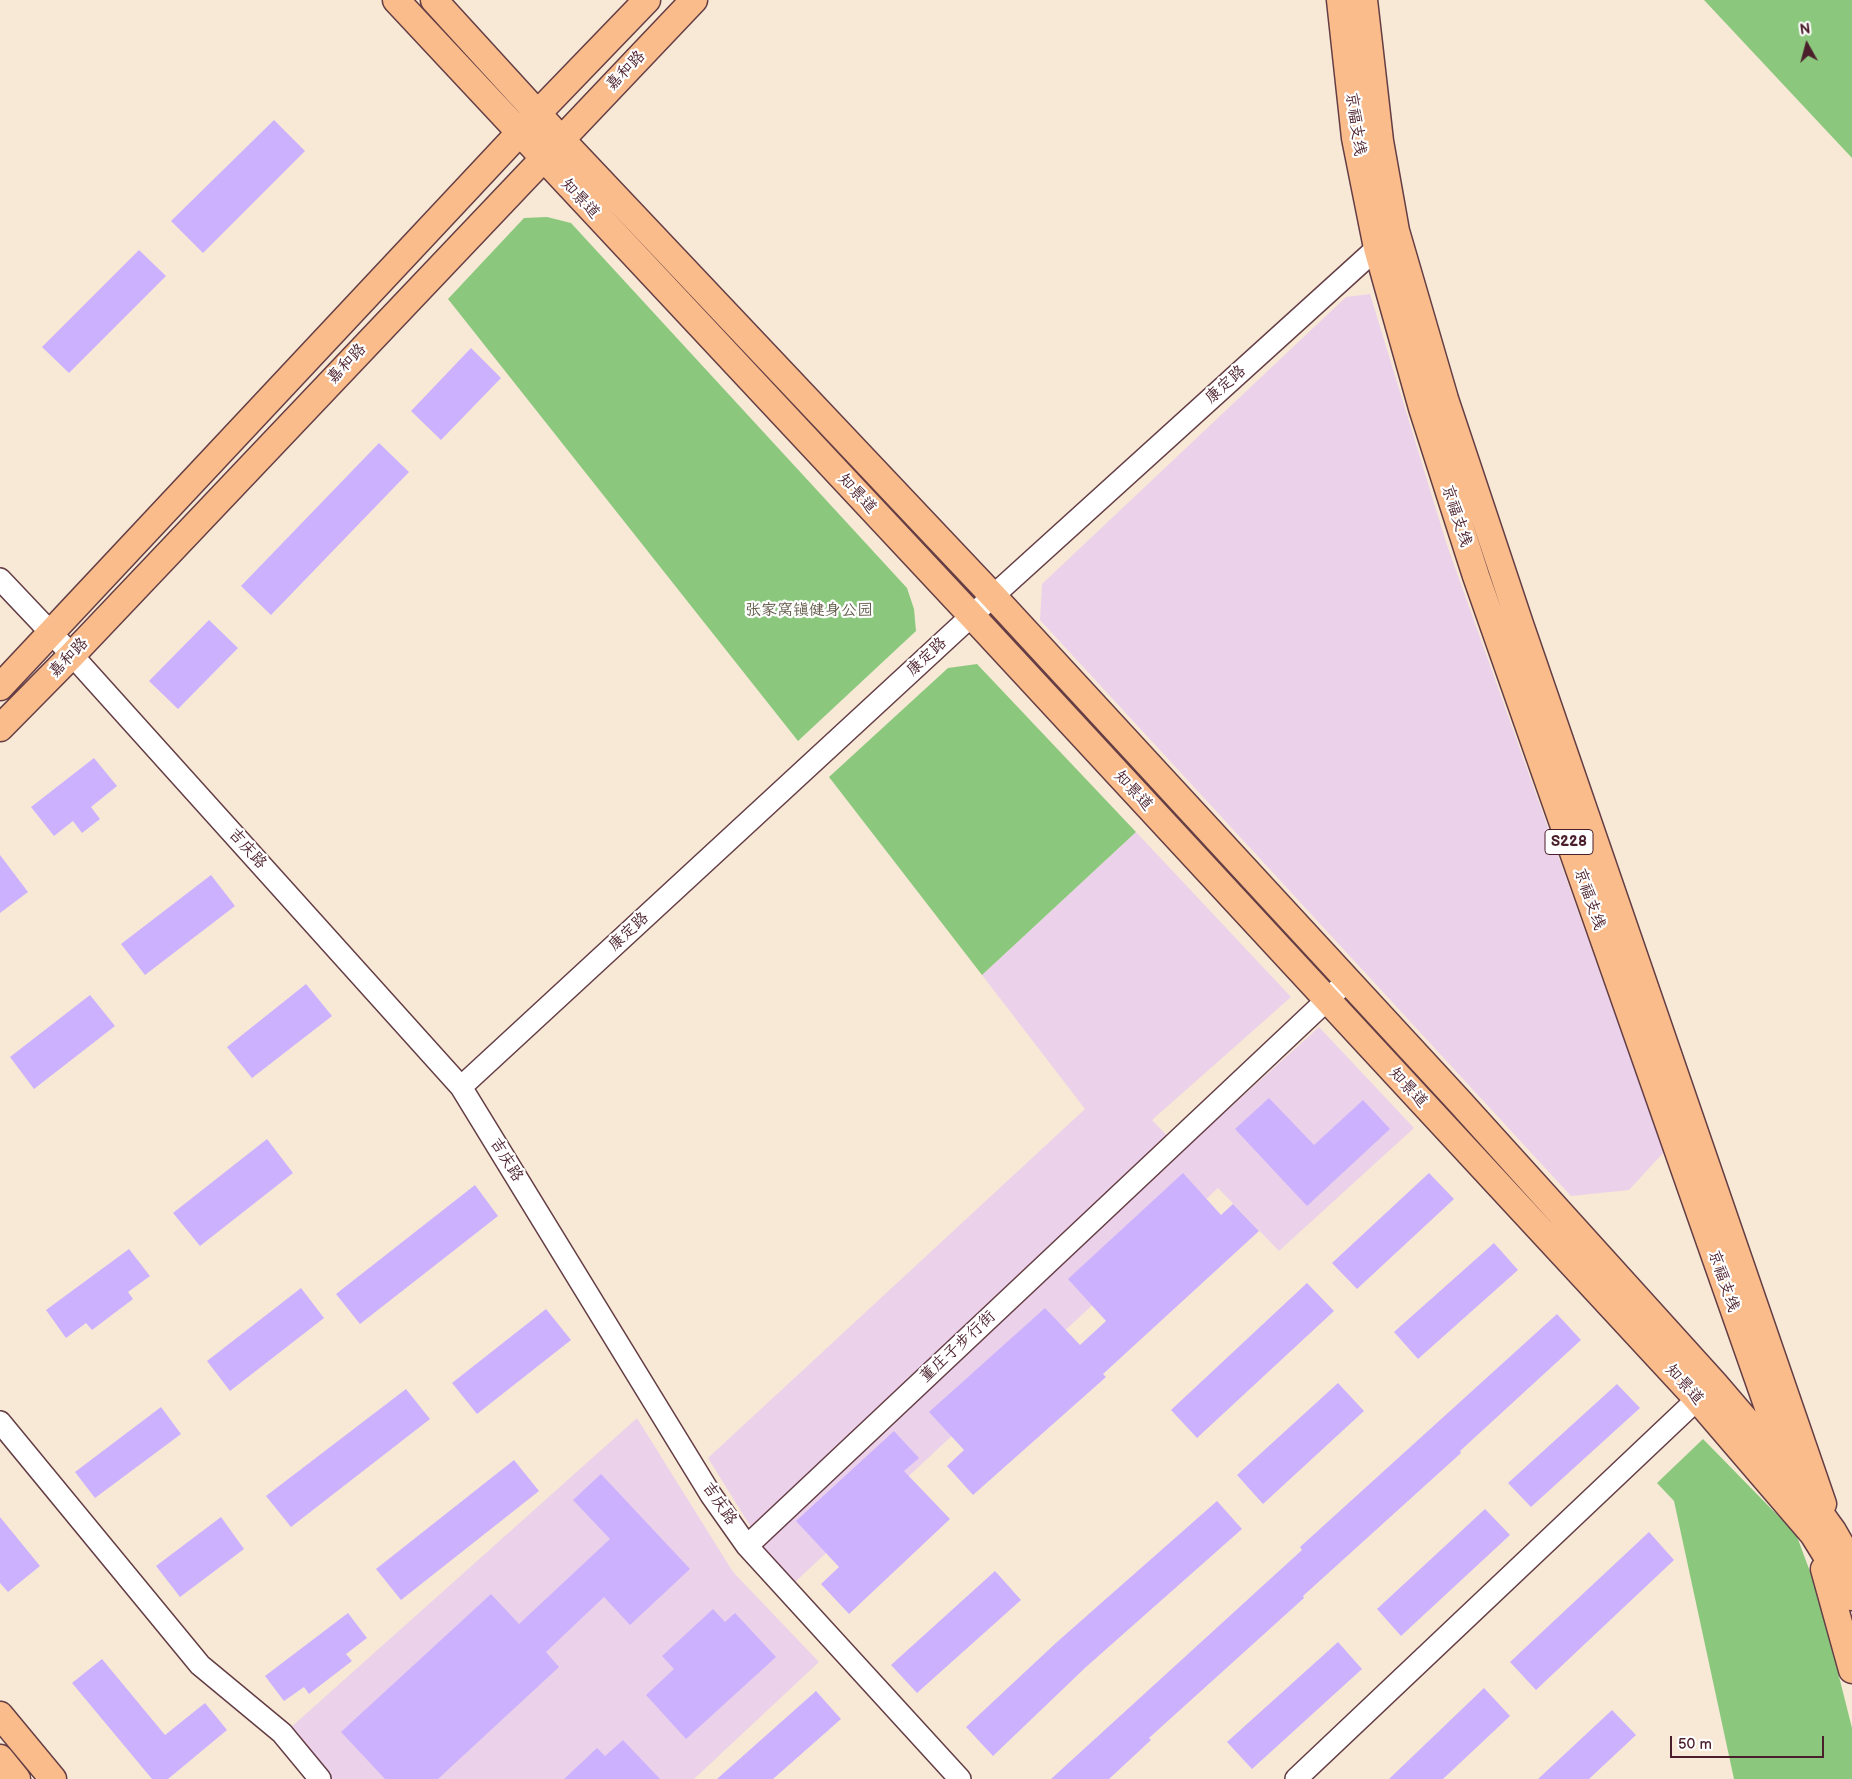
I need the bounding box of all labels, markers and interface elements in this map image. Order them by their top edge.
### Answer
north arrow [1782,20,1832,70]
text: N [1799,21,1811,39]
street label: 嘉和路 [602,47,650,95]
street label: 京福支线 [1341,91,1369,157]
street label: 知景道 [557,175,603,223]
street label: 嘉和路 [324,340,370,388]
street label: 康定路 [1202,362,1250,408]
street label: 知景道 [834,470,880,518]
street label: 京福支线 [1437,483,1475,549]
park label: 张家窝镇健身公园 [745,601,873,621]
street label: 嘉和路 [45,634,93,682]
street label: 康定路 [903,634,951,680]
street label: 知景道 [1110,767,1156,815]
street label: 吉庆路 [224,825,270,873]
road number: S228 [1545,830,1593,854]
street label: 京福支线 [1570,866,1608,932]
street label: 康定路 [605,909,653,955]
street label: 知景道 [1385,1064,1431,1112]
street label: 吉庆路 [485,1135,527,1185]
street label: 京福支线 [1704,1248,1742,1314]
street label: 董庄子步行街 [916,1307,1000,1387]
street label: 知景道 [1661,1361,1707,1409]
street label: 吉庆路 [698,1479,740,1529]
scale bar [1672,1726,1826,1758]
text: 50 m [1678,1735,1712,1754]

